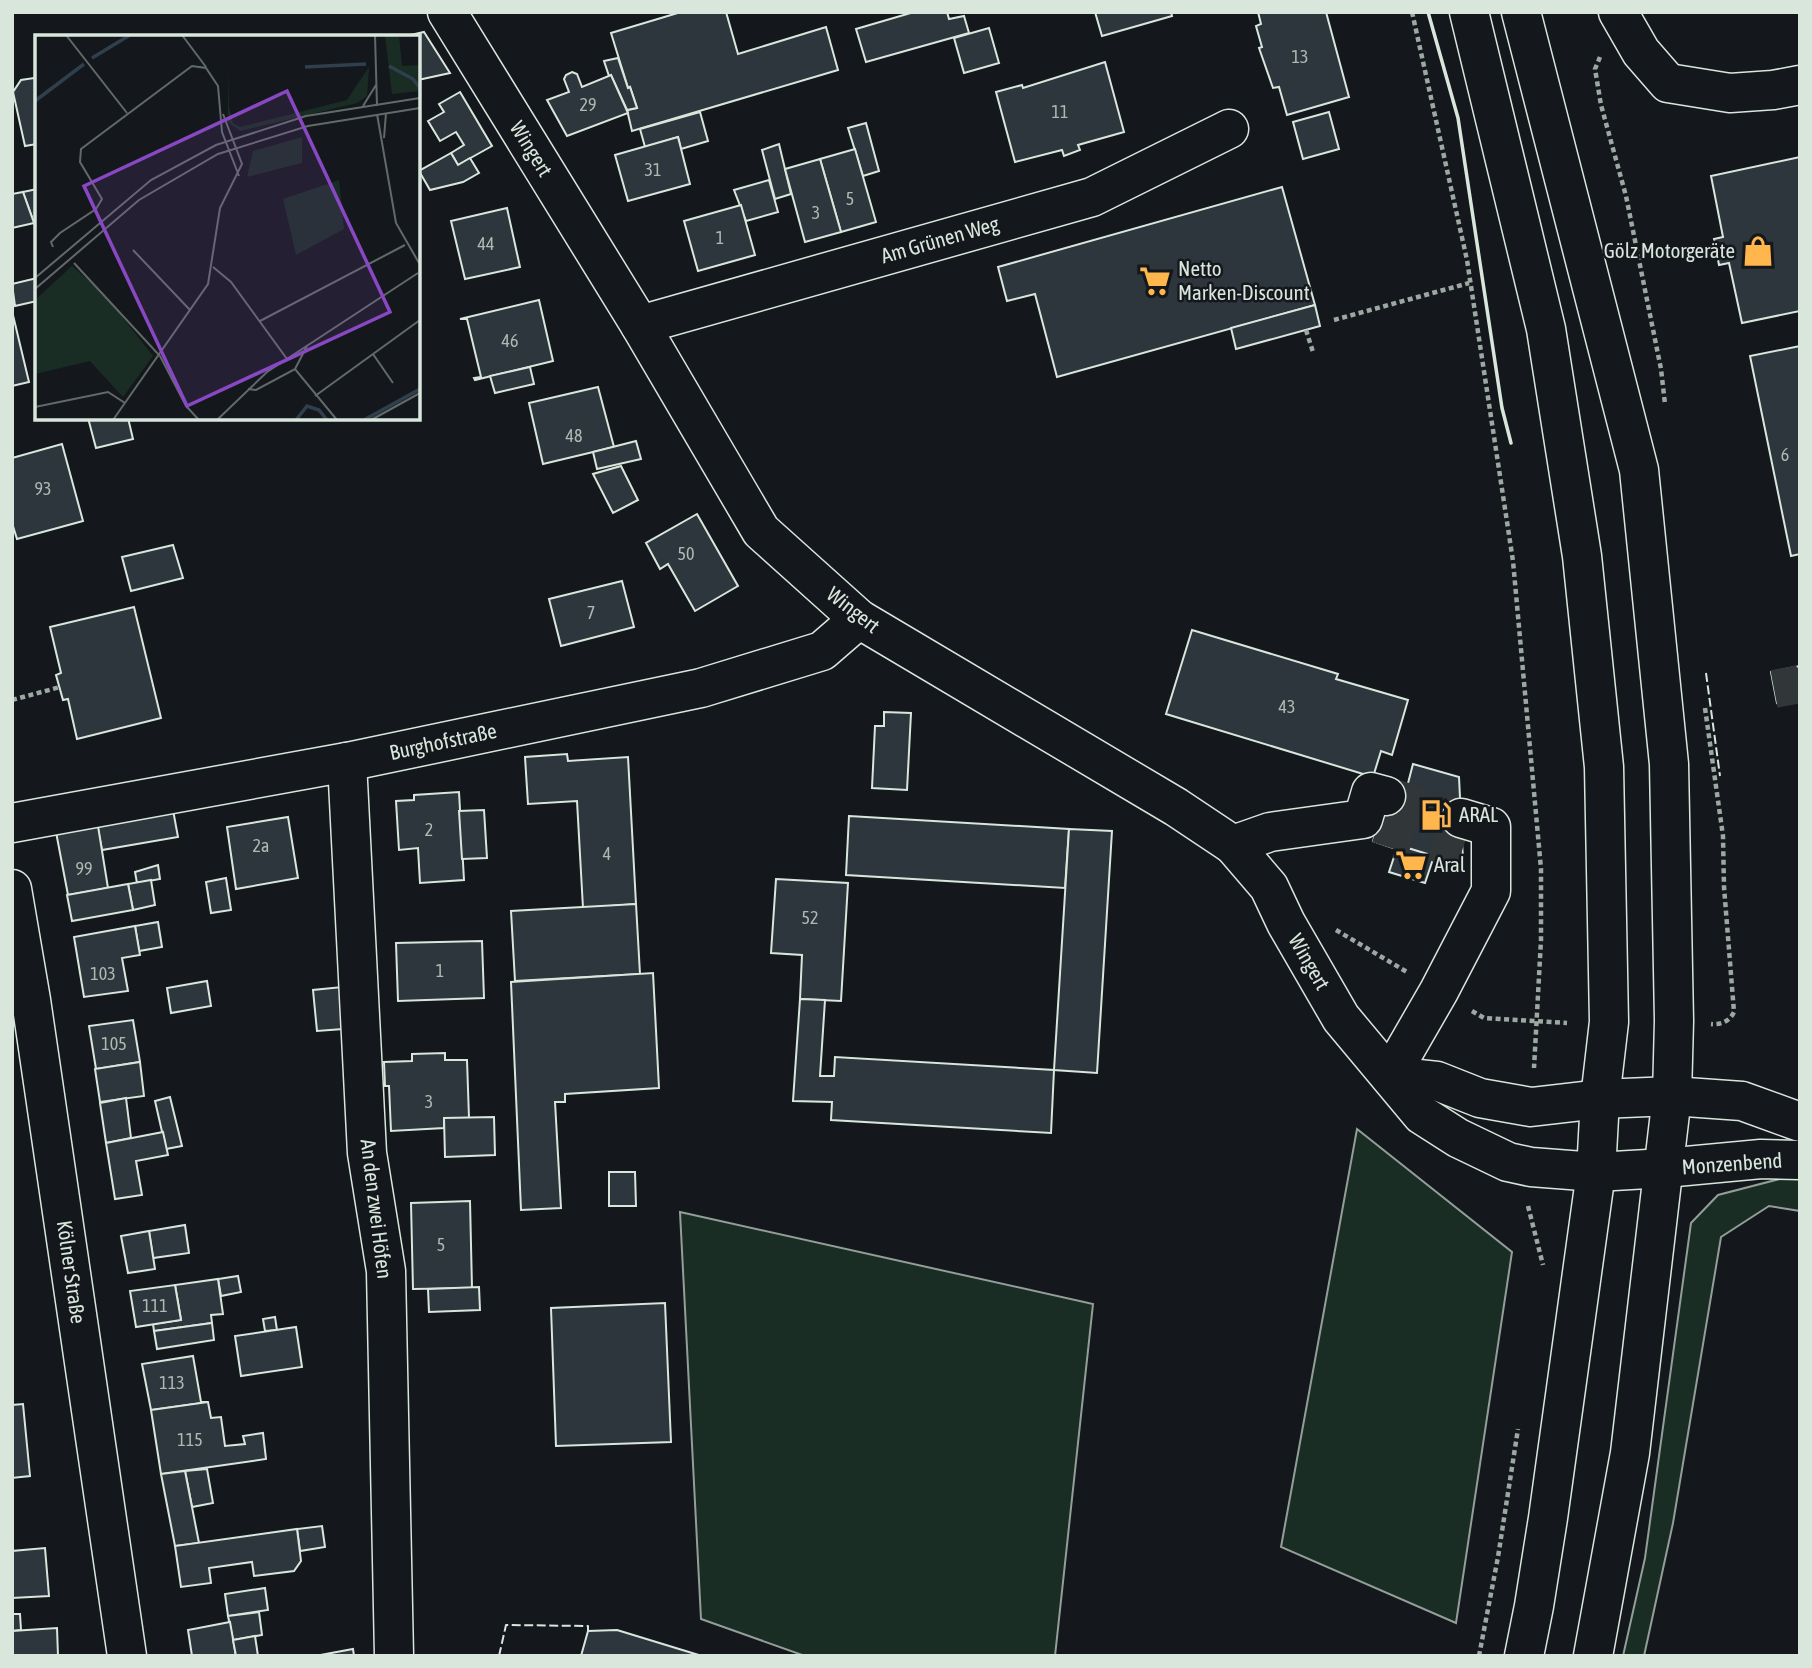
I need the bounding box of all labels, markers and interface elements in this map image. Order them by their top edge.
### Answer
inset map [35,35,420,420]
house number: 13 [1292,46,1308,67]
house number: 29 [580,94,596,115]
house number: 11 [1052,101,1068,122]
street label: Wingert [506,116,558,180]
house number: 31 [645,159,661,180]
house number: 5 [846,188,854,209]
house number: 3 [812,202,820,223]
street label: Am Grünen Weg [878,211,1002,267]
house number: 1 [716,227,724,248]
house number: 44 [478,233,494,254]
shop icon: Gölz Motorgeräte [1741,234,1775,268]
place label: Gölz Motorgeräte [1604,238,1735,262]
place label: Netto Marken-Discount [1178,256,1310,304]
supermarket icon: Netto Marken-Discount [1138,264,1172,298]
house number: 46 [502,330,518,351]
house number: 48 [566,425,582,446]
house number: 6 [1781,444,1789,465]
house number: 93 [35,478,51,499]
house number: 50 [678,543,694,564]
street label: Wingert [822,581,885,637]
house number: 7 [587,602,595,623]
house number: 43 [1279,696,1295,717]
street label: Burghofstraße [387,718,499,764]
fuel station icon: ARAL [1419,798,1453,832]
place label: ARAL [1459,802,1498,826]
house number: 2 [425,819,433,840]
house number: 2a [253,835,269,856]
house number: 4 [603,843,611,864]
supermarket icon: Aral [1394,848,1428,882]
place label: Aral [1434,852,1466,876]
house number: 99 [76,858,92,879]
house number: 52 [802,907,818,928]
street label: Wingert [1284,929,1335,994]
house number: 1 [436,960,444,981]
house number: 103 [90,963,116,984]
house number: 105 [101,1033,127,1054]
house number: 3 [425,1091,433,1112]
street label: An den zwei Höfen [357,1138,397,1280]
street label: Monzenbend [1681,1148,1783,1178]
street label: Kölner Straße [53,1219,91,1325]
house number: 5 [437,1234,445,1255]
house number: 111 [142,1295,168,1316]
house number: 113 [159,1372,185,1393]
house number: 115 [177,1429,203,1450]

